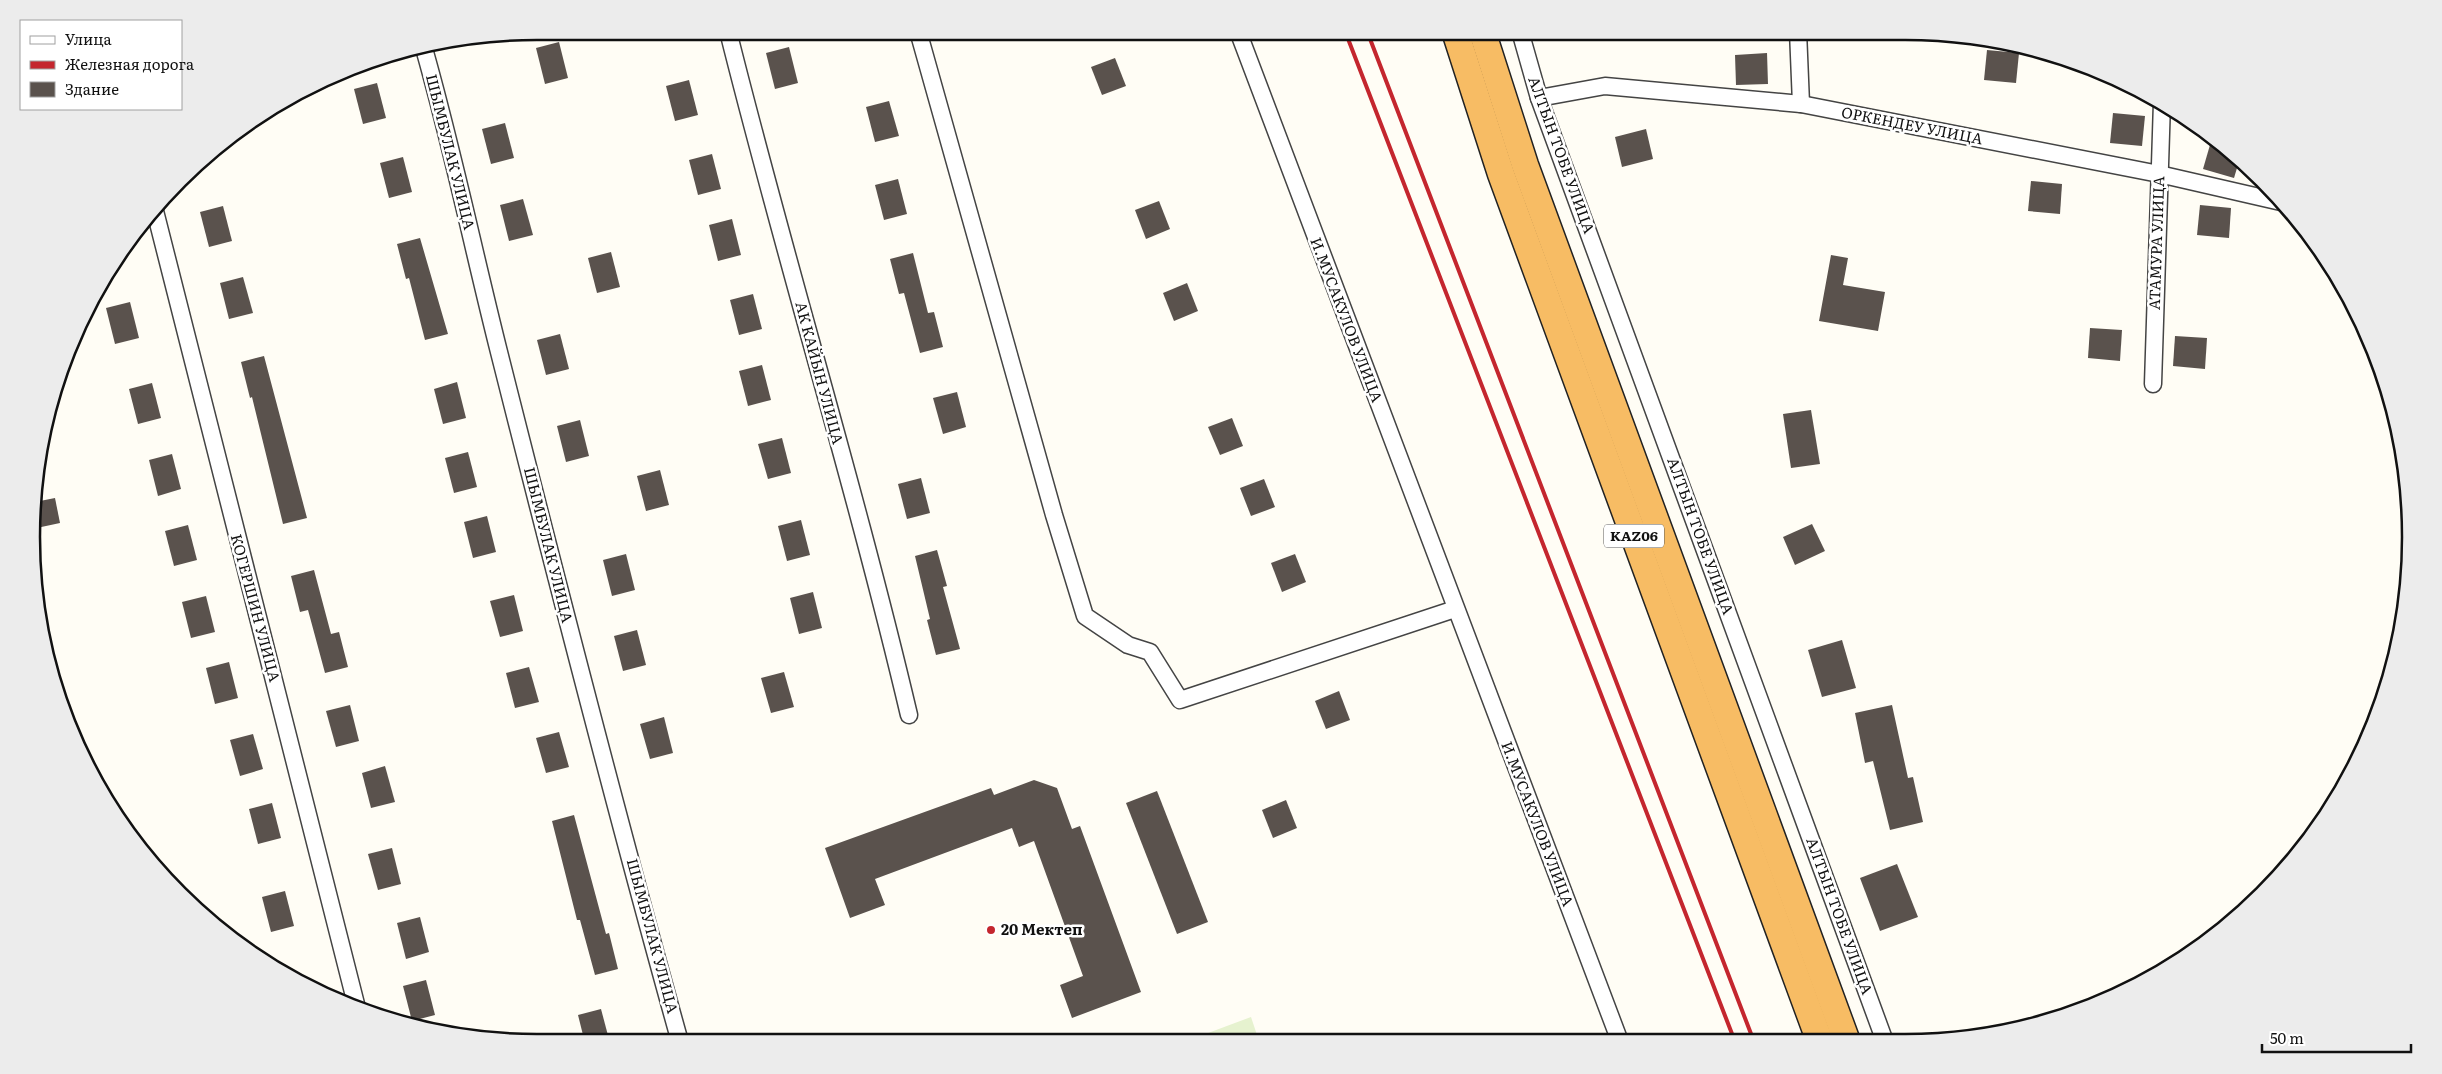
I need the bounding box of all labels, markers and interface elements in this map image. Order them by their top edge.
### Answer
legend [20,20,182,110]
text: Улица [65,27,113,50]
text: Железная дорога [65,52,195,75]
street label: ШЫМБУЛАК УЛИЦА [421,71,482,232]
street label: АЛТЫН ТОБЕ УЛИЦА [1523,73,1602,236]
text: Здание [65,77,119,100]
street label: ОРКЕНДЕУ УЛИЦА [1840,100,1985,150]
street label: АТАМУРА УЛИЦА [2142,176,2169,310]
street label: И.МУСАКУЛОВ УЛИЦА [1305,233,1390,405]
street label: АК КАЙЫН УЛИЦА [790,299,851,447]
street label: АЛТЫН ТОБЕ УЛИЦА [1662,454,1741,617]
street label: ШЫМБУЛАК УЛИЦА [519,464,580,625]
road number: KАZ06 [1604,524,1664,548]
street label: КОГЕРШИН УЛИЦА [226,531,287,684]
street label: И.МУСАКУЛОВ УЛИЦА [1496,737,1581,909]
street label: АЛТЫН ТОБЕ УЛИЦА [1801,834,1880,997]
street label: ШЫМБУЛАК УЛИЦА [622,856,685,1016]
place label: 20 Мектеп [1001,917,1082,940]
marker: 20 Мектеп [985,924,997,936]
scale bar [2262,1022,2411,1054]
text: 50 m [2270,1026,2304,1049]

